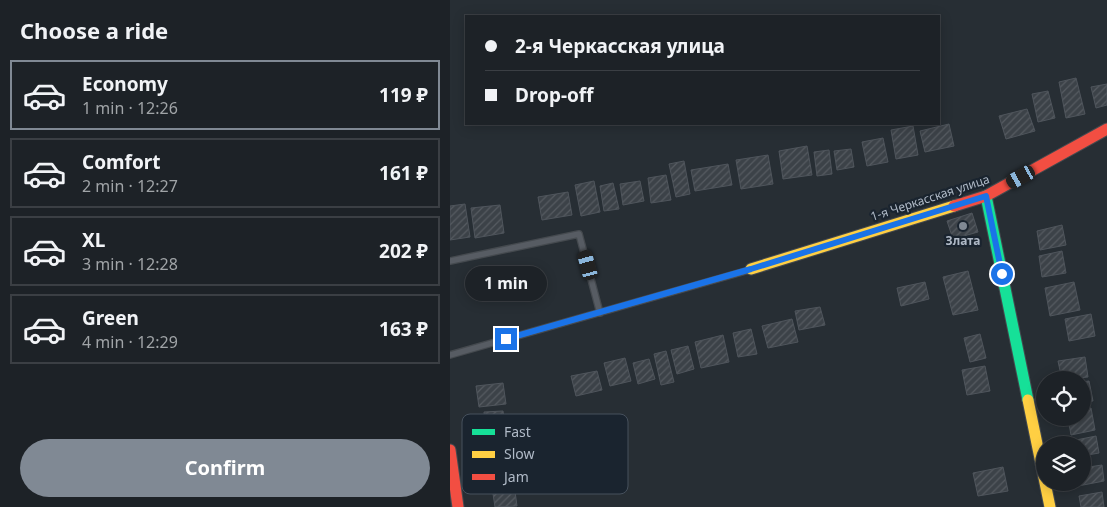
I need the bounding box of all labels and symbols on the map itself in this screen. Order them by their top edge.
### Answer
car [1004,163,1037,191]
street label: 1-я Черкасская улица [868,170,992,225]
marker: Злата [957,220,969,232]
place label: Злата [946,232,980,249]
car [576,249,599,281]
route start [991,263,1013,285]
callout: 1 min [465,266,547,302]
route end [495,328,517,350]
legend [462,414,628,494]
text: Fast [504,422,531,441]
text: Slow [504,444,535,463]
text: Jam [502,467,529,486]

